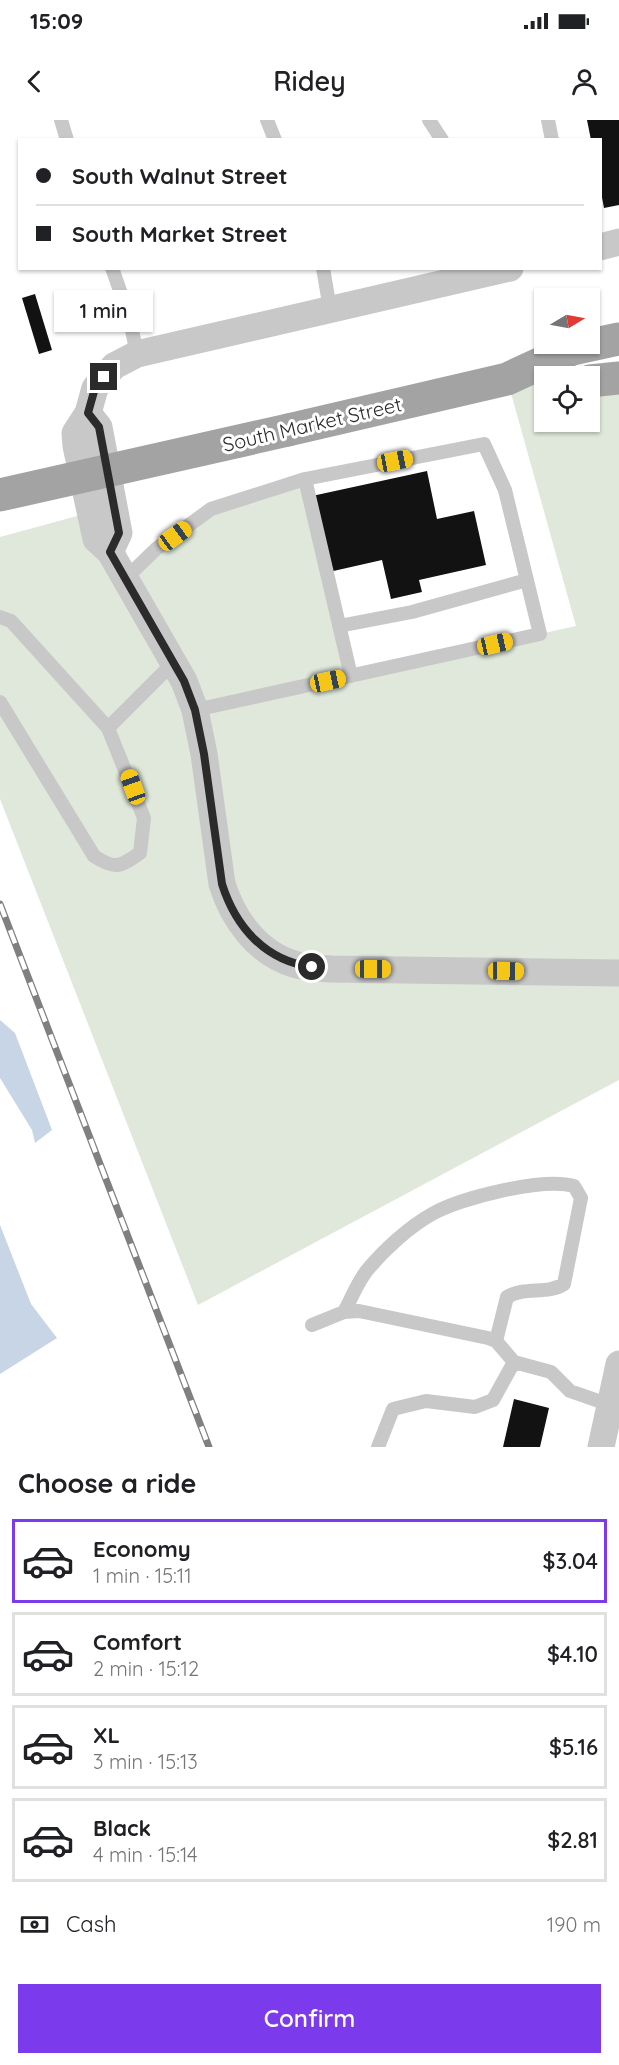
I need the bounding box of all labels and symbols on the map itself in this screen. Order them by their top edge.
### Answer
north arrow [534,288,600,354]
callout: 1 min [54,290,154,332]
route end [90,363,117,390]
street label: South Market Street [220,391,404,457]
car [376,449,414,473]
car [155,518,195,554]
car [475,631,515,657]
car [309,668,347,694]
car [118,767,148,807]
route start [298,953,325,980]
car [355,960,391,978]
car [488,962,524,980]

